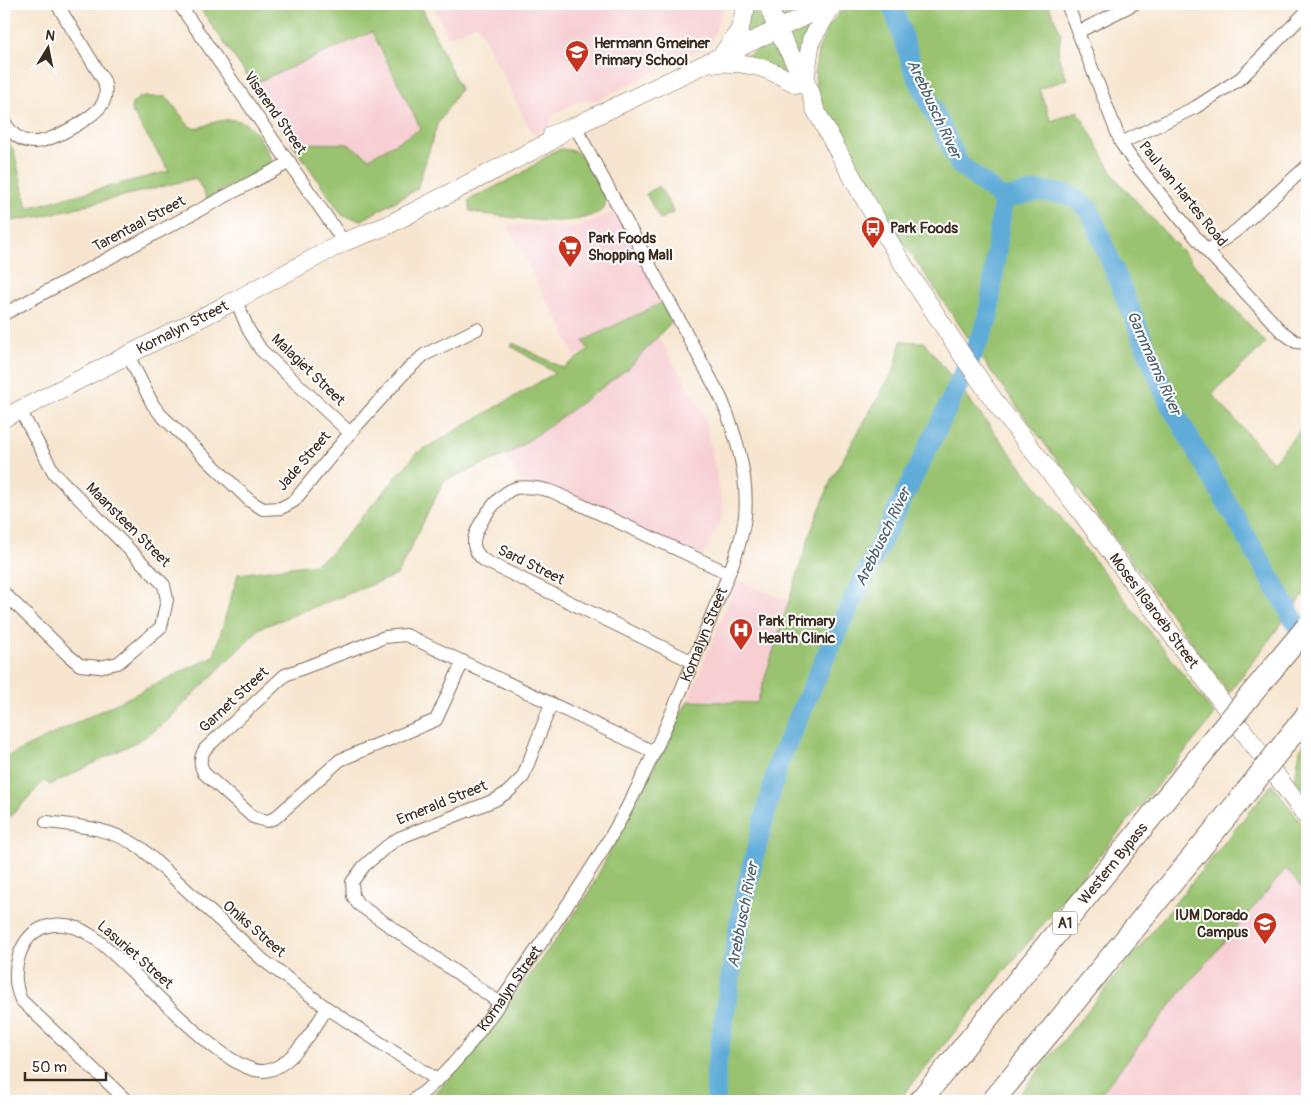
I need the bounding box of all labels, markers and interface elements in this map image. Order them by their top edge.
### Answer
north arrow [22,22,72,72]
text: N [44,26,56,45]
place label: Hermann Gmeiner Primary School [594,34,711,70]
school or university icon: Hermann Gmeiner Primary School [564,39,590,73]
water label: Arebbusch River [902,56,967,164]
street label: Visarend Street [239,68,311,159]
street label: Paul van Hartes Road [1135,137,1231,251]
street label: Tarentaal Street [89,191,189,256]
bus stop icon: Park Foods [860,215,886,249]
place label: Park Foods [890,219,958,238]
place label: Park Foods Shopping Mall [588,229,673,265]
supermarket icon: Park Foods Shopping Mall [557,234,583,268]
street label: Kornalyn Street [133,296,232,359]
water label: Gammams River [1122,308,1187,420]
street label: Malagiet Street [267,330,350,411]
street label: Jade Street [273,427,336,495]
street label: Maansteen Street [82,479,175,572]
water label: Arebbusch River [851,482,916,590]
street label: Sard Street [494,541,568,590]
street label: Moses ǁGaroëb Street [1105,549,1204,673]
street label: Kornalyn Street [676,584,732,685]
place label: Park Primary Health Clinic [758,612,836,648]
hospital icon: Park Primary Health Clinic [728,617,754,651]
street label: Garnet Street [195,662,273,737]
street label: Emerald Street [394,776,491,830]
street label: Western Bypass [1074,818,1152,908]
water label: Arebbusch River [723,858,763,969]
street label: Oniks Street [218,896,290,962]
place label: IUM Dorado Campus [1175,906,1248,942]
road number: A1 [1052,911,1078,934]
school or university icon: IUM Dorado Campus [1252,911,1278,945]
street label: Lasuriet Street [93,917,178,994]
street label: Kornalyn Street [473,941,547,1035]
scale bar [25,1050,106,1082]
text: 50 m [32,1058,67,1077]

